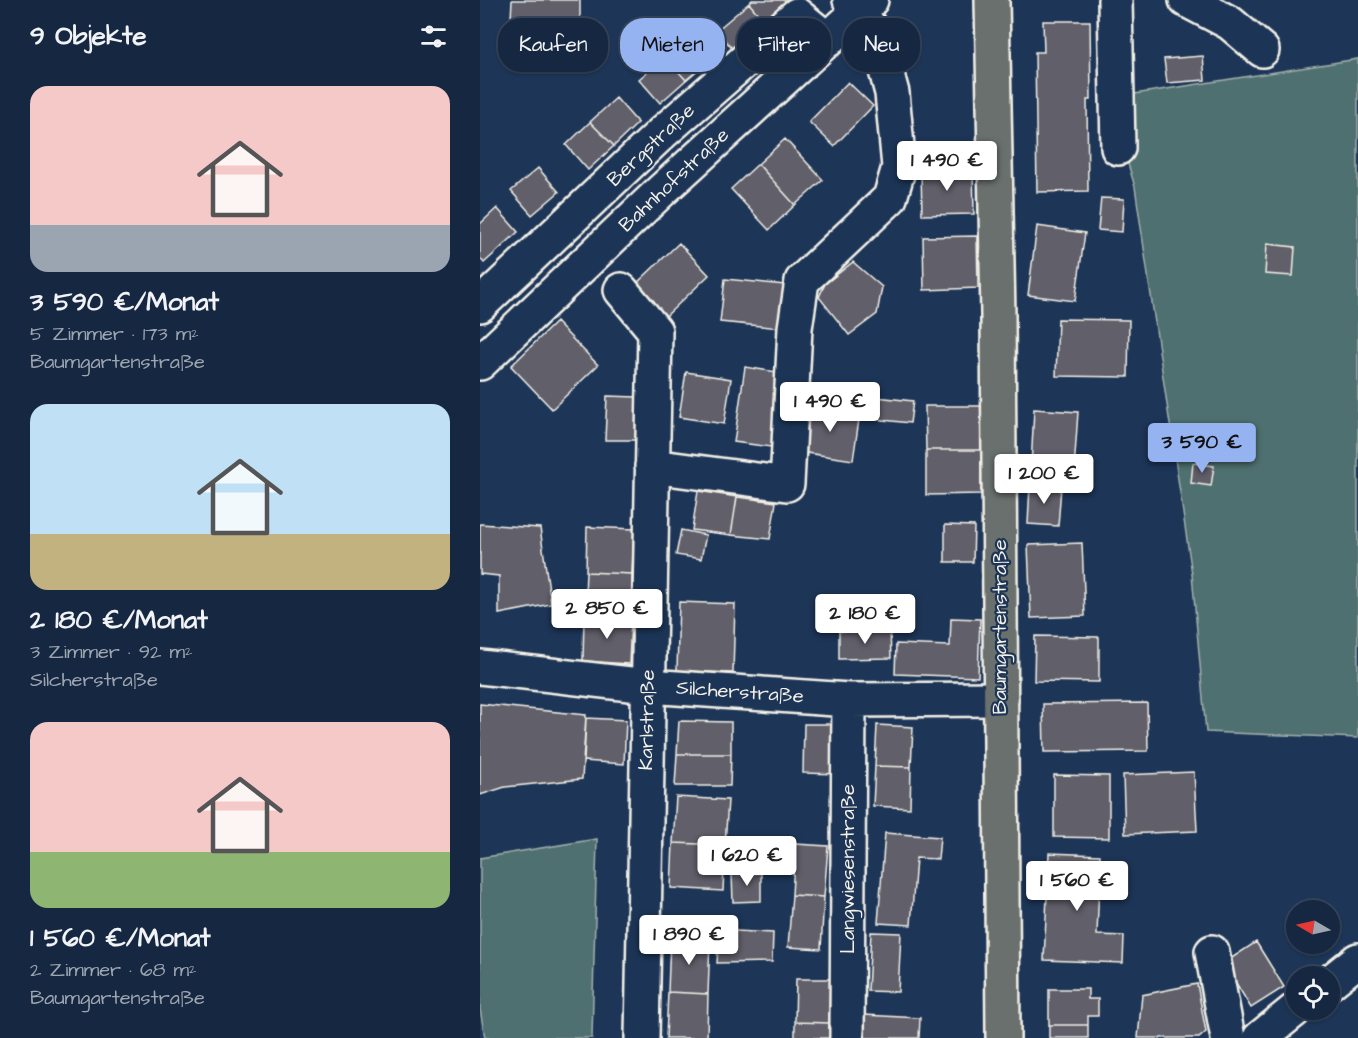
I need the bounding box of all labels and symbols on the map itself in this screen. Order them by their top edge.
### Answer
street label: Bergstraße [601,97,702,194]
street label: Bahnhofstraße [613,121,735,239]
pin: 1 490 € [892,141,1002,192]
pin: 1 490 € [775,382,885,433]
pin: 3 590 € [1147,423,1257,474]
pin: 1 200 € [989,454,1099,505]
street label: Baumgartenstraße [986,539,1015,714]
pin: 2 850 € [552,589,662,640]
pin: 2 180 € [810,594,920,645]
street label: Karlstraße [632,669,662,771]
street label: Silcherstraße [675,674,805,710]
street label: Langwiesenstraße [834,784,863,954]
pin: 1 620 € [692,836,802,887]
pin: 1 560 € [1022,861,1132,912]
north arrow [1286,900,1340,954]
pin: 1 890 € [634,915,744,966]

